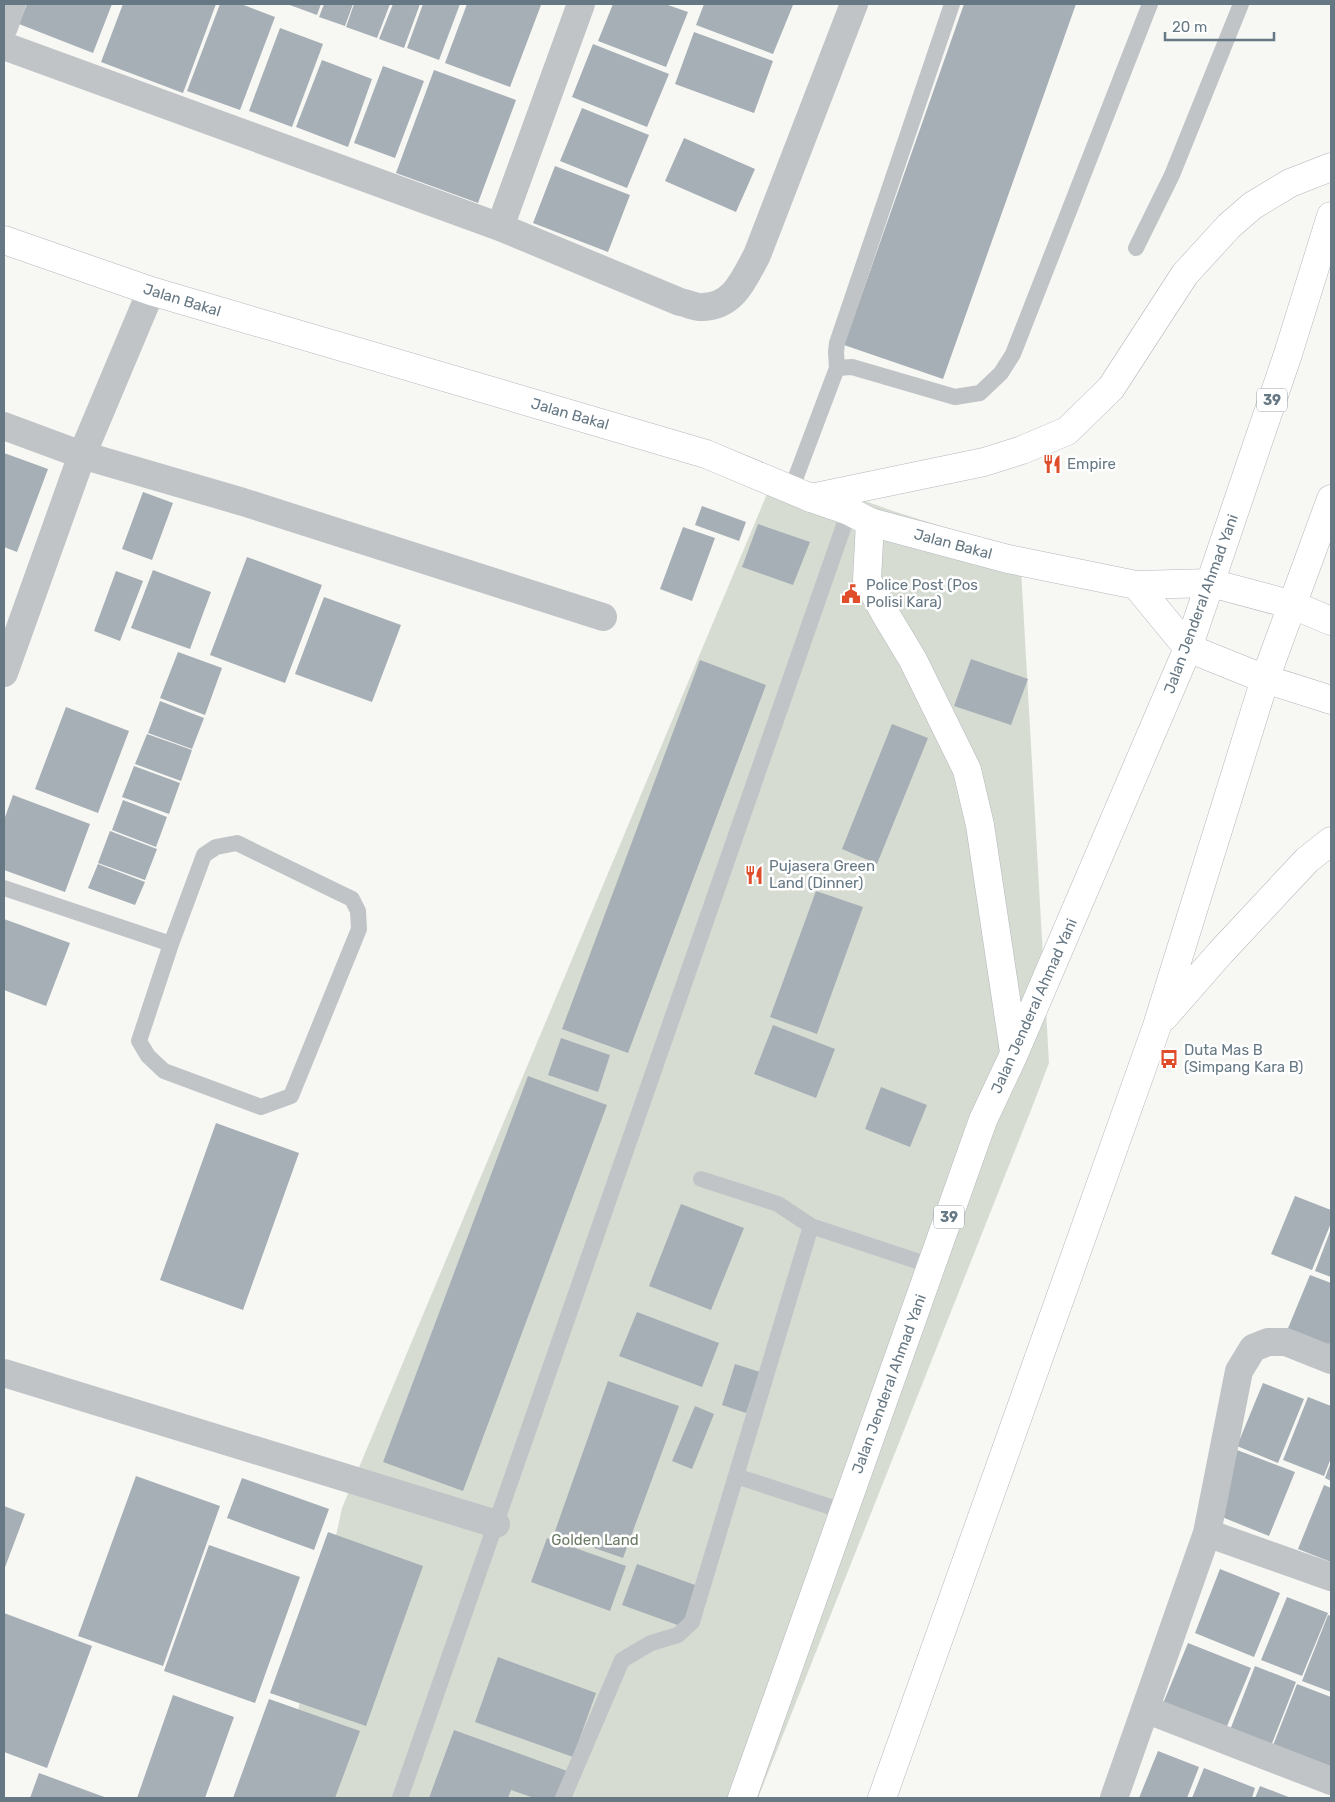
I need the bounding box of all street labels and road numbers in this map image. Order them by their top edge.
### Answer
street label: Jalan Bakal [141,280,223,320]
road number: 39 [1257,388,1287,412]
street label: Jalan Bakal [529,394,611,434]
street label: Jalan Jenderal Ahmad Yani [1160,512,1242,696]
street label: Jalan Bakal [912,525,994,563]
street label: Jalan Jenderal Ahmad Yani [987,916,1081,1096]
road number: 39 [934,1206,964,1228]
street label: Jalan Jenderal Ahmad Yani [848,1292,930,1476]

